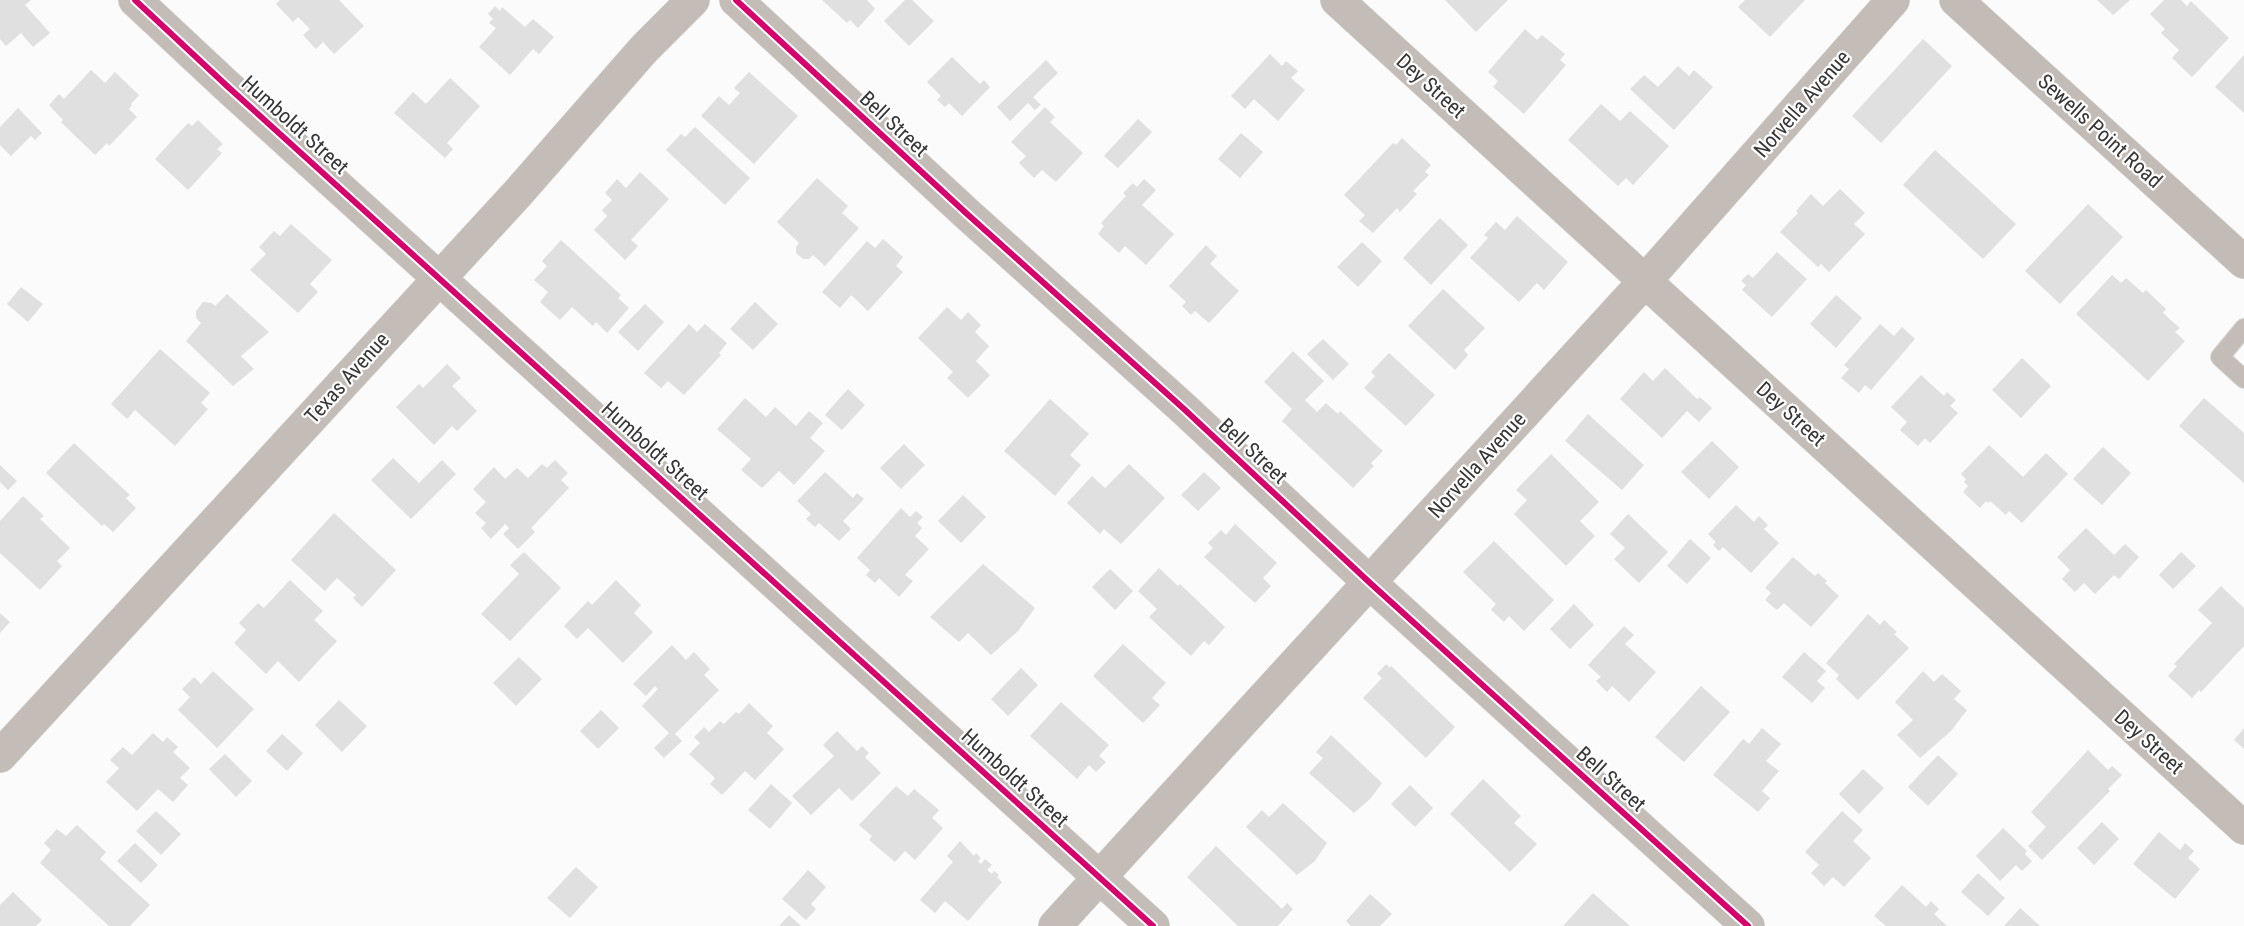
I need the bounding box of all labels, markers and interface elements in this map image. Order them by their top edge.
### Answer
street label: Norvella Avenue [1749,46,1855,162]
street label: Dey Street [1392,49,1470,123]
street label: Sewells Point Road [2033,69,2167,193]
street label: Humboldt Street [237,71,353,179]
street label: Bell Street [855,86,933,162]
street label: Texas Avenue [300,328,394,428]
street label: Dey Street [1752,377,1830,451]
street label: Humboldt Street [597,397,713,505]
street label: Norvella Avenue [1423,407,1531,523]
street label: Bell Street [1214,413,1292,489]
street label: Dey Street [2110,705,2188,779]
street label: Humboldt Street [957,724,1073,832]
street label: Bell Street [1571,742,1651,816]

